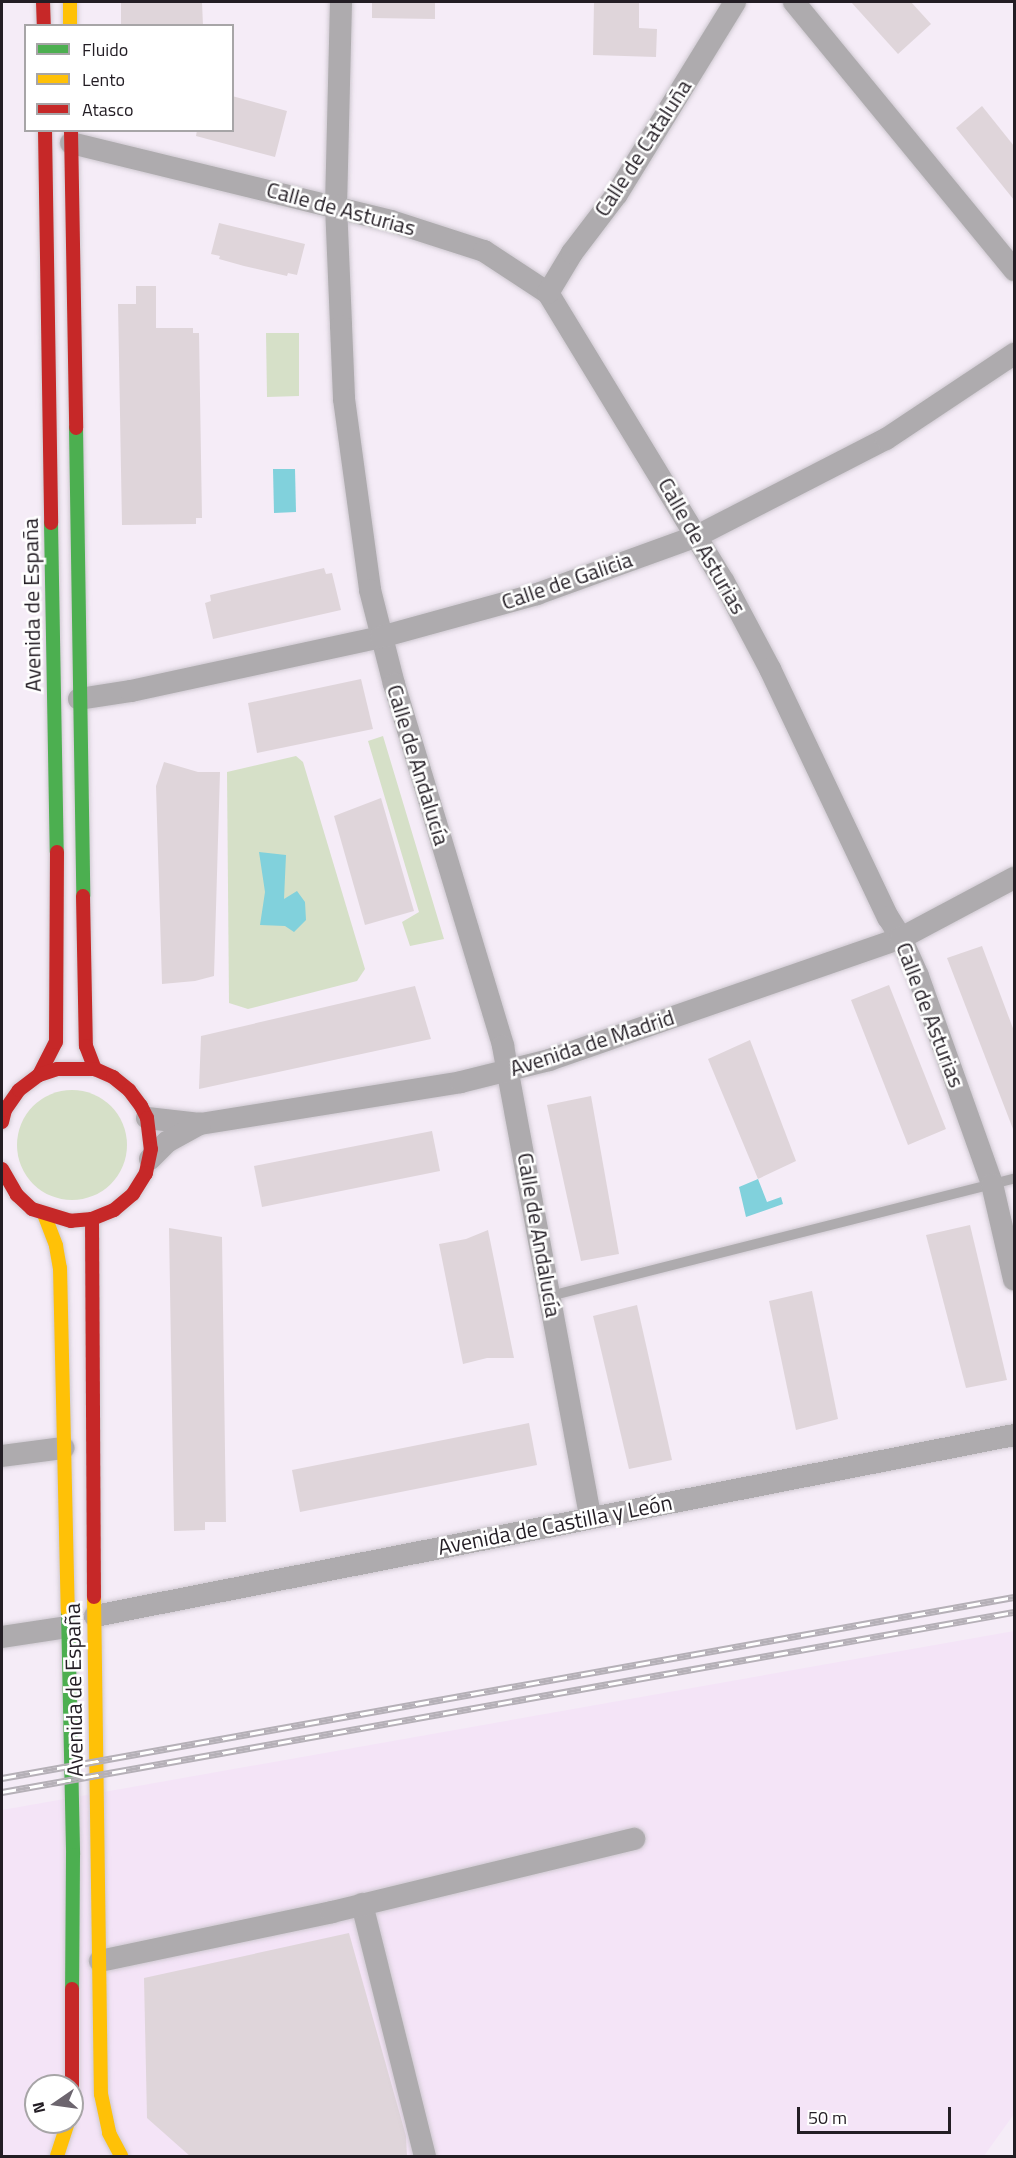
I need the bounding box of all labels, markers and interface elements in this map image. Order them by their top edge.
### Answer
legend [24,24,234,132]
text: Fluido [82,36,128,63]
text: Lento [82,66,125,93]
street label: Calle de Cataluña [589,75,697,221]
text: Atasco [82,96,133,123]
street label: Calle de Asturias [264,176,418,242]
street label: Calle de Asturias [652,473,752,619]
street label: Avenida de España [17,518,47,692]
street label: Calle de Galicia [498,546,636,616]
street label: Calle de Andalucía [381,682,455,848]
street label: Calle de Asturias [890,939,970,1091]
street label: Avenida de Madrid [507,1004,677,1082]
street label: Calle de Andalucía [512,1151,566,1319]
street label: Avenida de Castilla y León [436,1489,674,1561]
street label: Avenida de España [59,1603,89,1777]
north arrow [24,2074,84,2134]
scale bar [800,2095,954,2133]
text: N [25,2099,51,2116]
text: 50 m [808,2104,847,2131]

